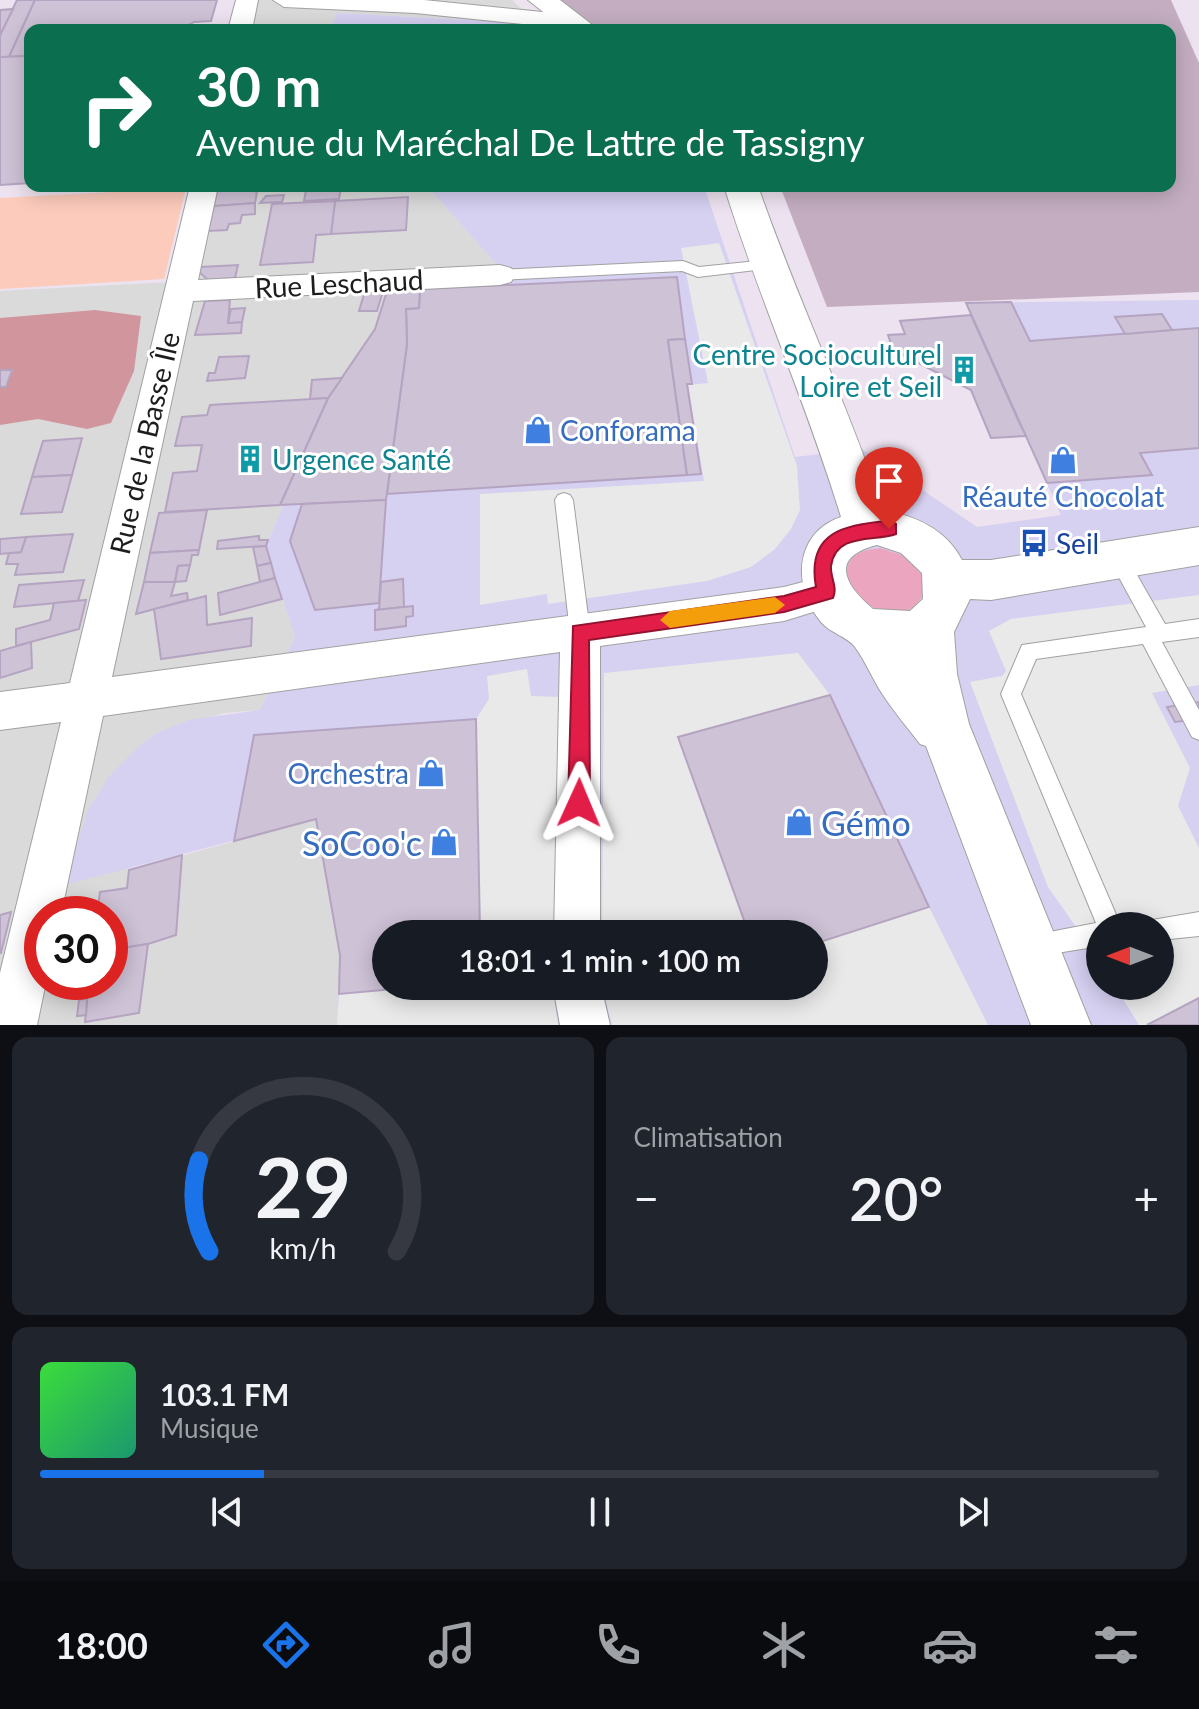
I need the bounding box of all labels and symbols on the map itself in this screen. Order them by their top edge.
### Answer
street label: Rue Leschaud [254,262,424,304]
street label: Rue de la Basse Île [102,329,186,557]
place label: Centre Socioculturel Loire et Seil [693,337,942,403]
building icon: Centre Socioculturel Loire et Seil [949,355,979,385]
place label: Conforama [560,413,696,447]
shop icon: Conforama [523,415,553,445]
place label: Urgence Santé [272,442,451,476]
building icon: Urgence Santé [235,444,265,474]
shop icon: Réauté Chocolat [1048,445,1078,475]
pin [855,447,923,529]
place label: Réauté Chocolat [962,479,1164,513]
place label: Seil [1056,526,1099,560]
bus stop icon: Seil [1019,528,1049,558]
place label: Orchestra [287,756,409,790]
shop icon: Orchestra [416,758,446,788]
position arrow [537,761,621,845]
place label: Gémo [821,802,911,843]
shop icon: Gémo [784,807,814,837]
place label: SoCoo'c [302,822,422,863]
shop icon: SoCoo'c [429,827,459,857]
speed limit sign: 30 [24,896,128,1000]
north arrow [1086,912,1174,1000]

